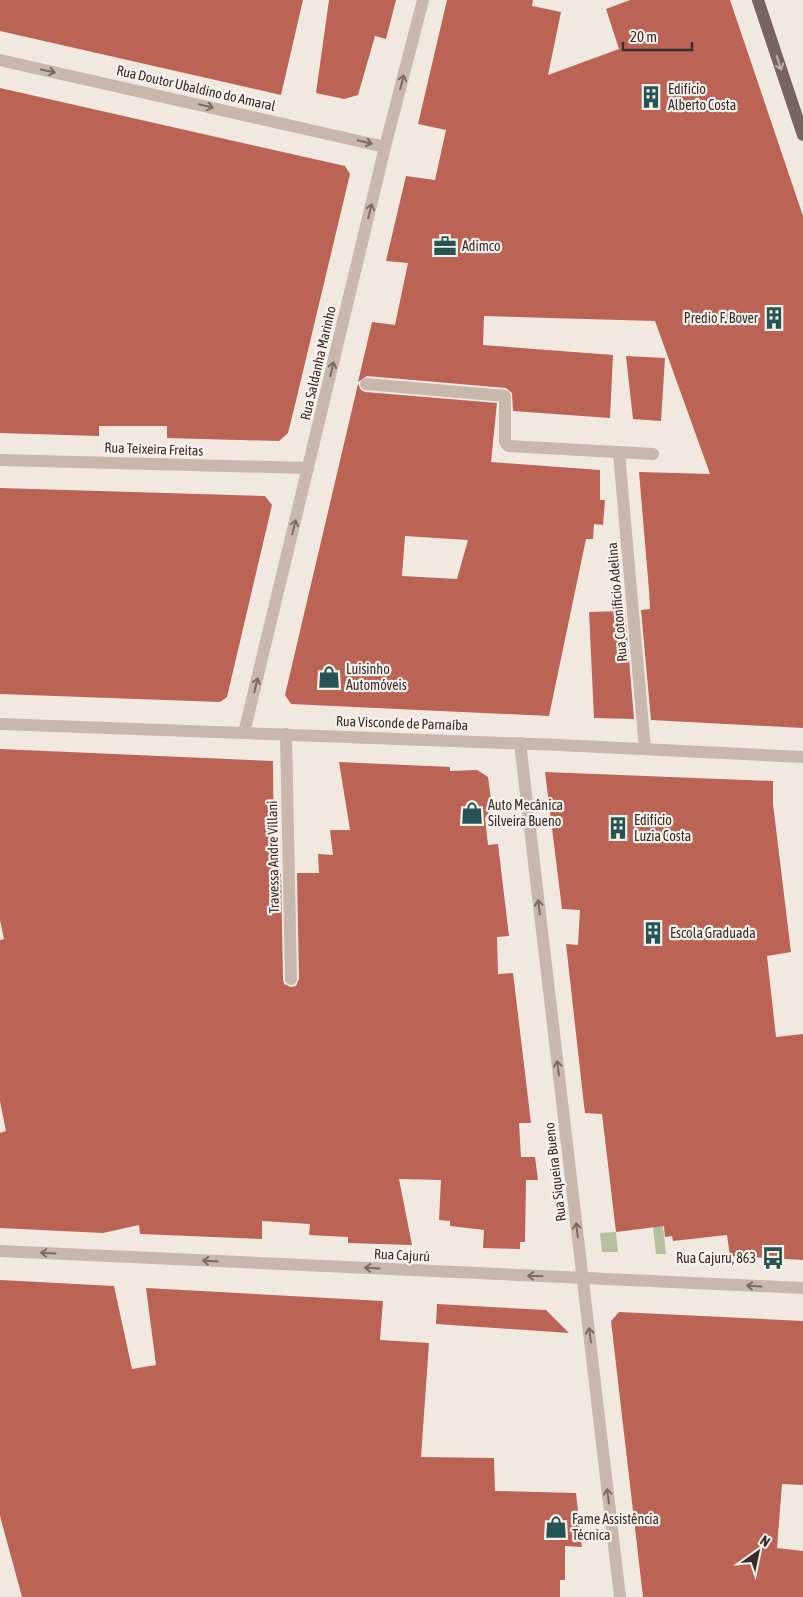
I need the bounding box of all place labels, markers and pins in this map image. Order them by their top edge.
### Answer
place label: Edifício Alberto Costa [668,81,736,113]
building icon: Edifício Alberto Costa [638,84,664,110]
office icon: Adimco [432,233,458,259]
place label: Adimco [462,238,501,254]
building icon: Predio F. Bover [761,305,787,331]
place label: Predio F. Bover [684,310,759,326]
place label: Luisinho Automóveis [346,661,407,693]
shop icon: Luisinho Automóveis [316,664,342,690]
place label: Auto Mecânica Silveira Bueno [488,797,563,829]
shop icon: Auto Mecânica Silveira Bueno [459,800,485,826]
place label: Edifício Luzia Costa [634,812,691,844]
building icon: Edifício Luzia Costa [605,815,631,841]
building icon: Escola Graduada [640,920,666,946]
place label: Escola Graduada [670,925,756,941]
bus stop icon: Rua Cajuru, 863 [760,1245,786,1271]
place label: Rua Cajuru, 863 [676,1250,756,1266]
place label: Fame Assistência Técnica [572,1511,659,1543]
shop icon: Fame Assistência Técnica [543,1514,569,1540]

